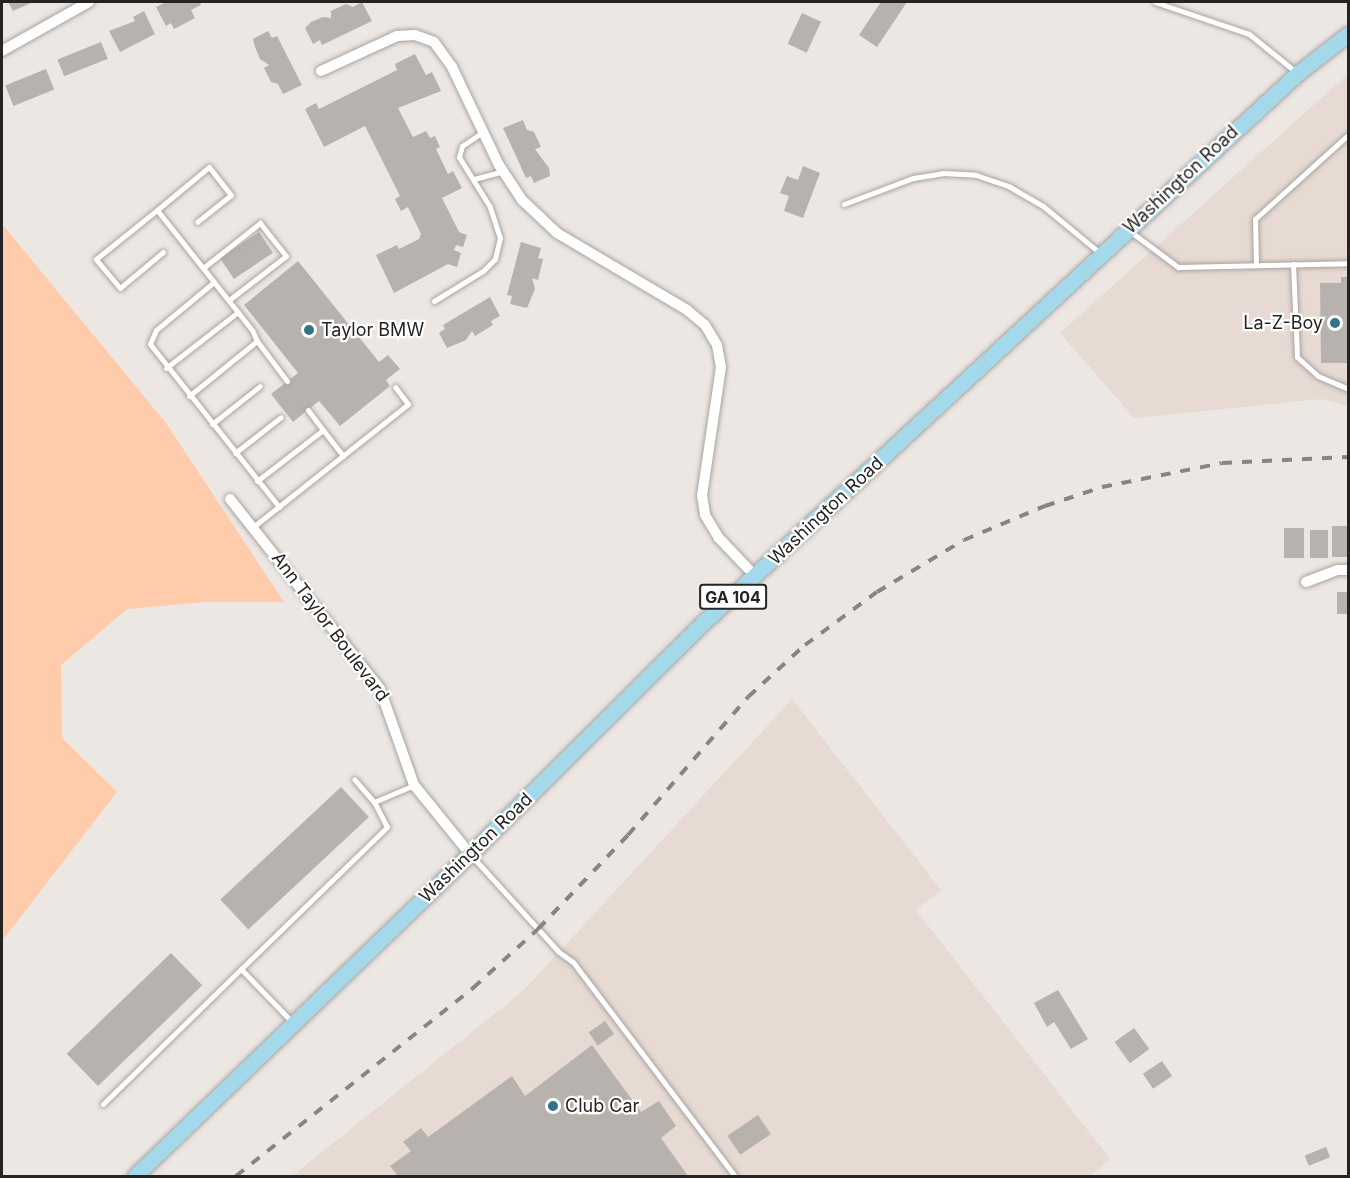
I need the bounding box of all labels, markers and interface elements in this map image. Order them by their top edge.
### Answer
street label: Washington Road [1119,121,1243,239]
place label: La-Z-Boy [1243,312,1323,334]
marker: La-Z-Boy [1328,316,1342,330]
place label: Taylor BMW [321,319,424,341]
marker: Taylor BMW [302,323,316,337]
street label: Washington Road [764,452,888,570]
street label: Ann Taylor Boulevard [267,548,393,706]
road number: GA 104 [698,584,768,610]
street label: Washington Road [415,789,537,907]
place label: Club Car [565,1095,639,1117]
marker: Club Car [546,1099,560,1113]

